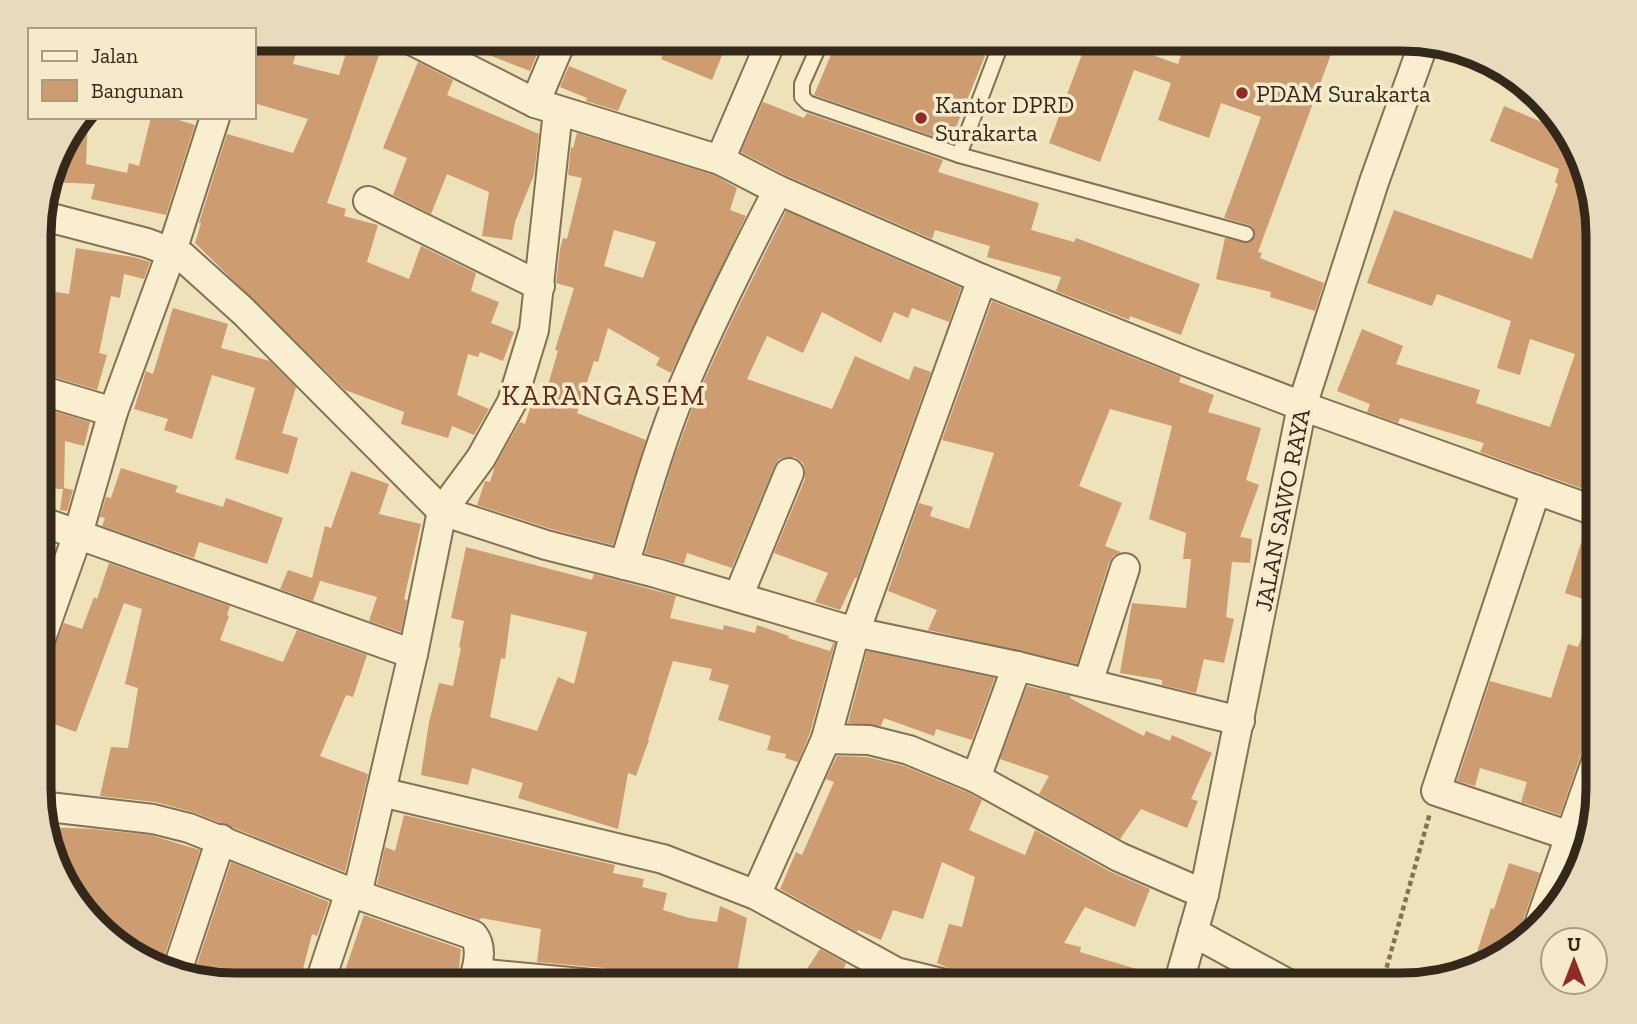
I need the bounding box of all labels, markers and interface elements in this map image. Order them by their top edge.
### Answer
legend [28,28,256,119]
text: Jalan [91,43,138,68]
text: Bangunan [91,78,183,103]
place label: PDAM Surakarta [1256,79,1431,108]
marker: PDAM Surakarta [1234,85,1250,101]
place label: Kantor DPRD Surakarta [935,90,1074,147]
marker: Kantor DPRD Surakarta [913,110,929,126]
district label: KARANGASEM [501,379,707,412]
street label: JALAN SAWO RAYA [1248,406,1316,614]
north arrow [1539,926,1609,996]
text: U [1567,933,1581,956]

